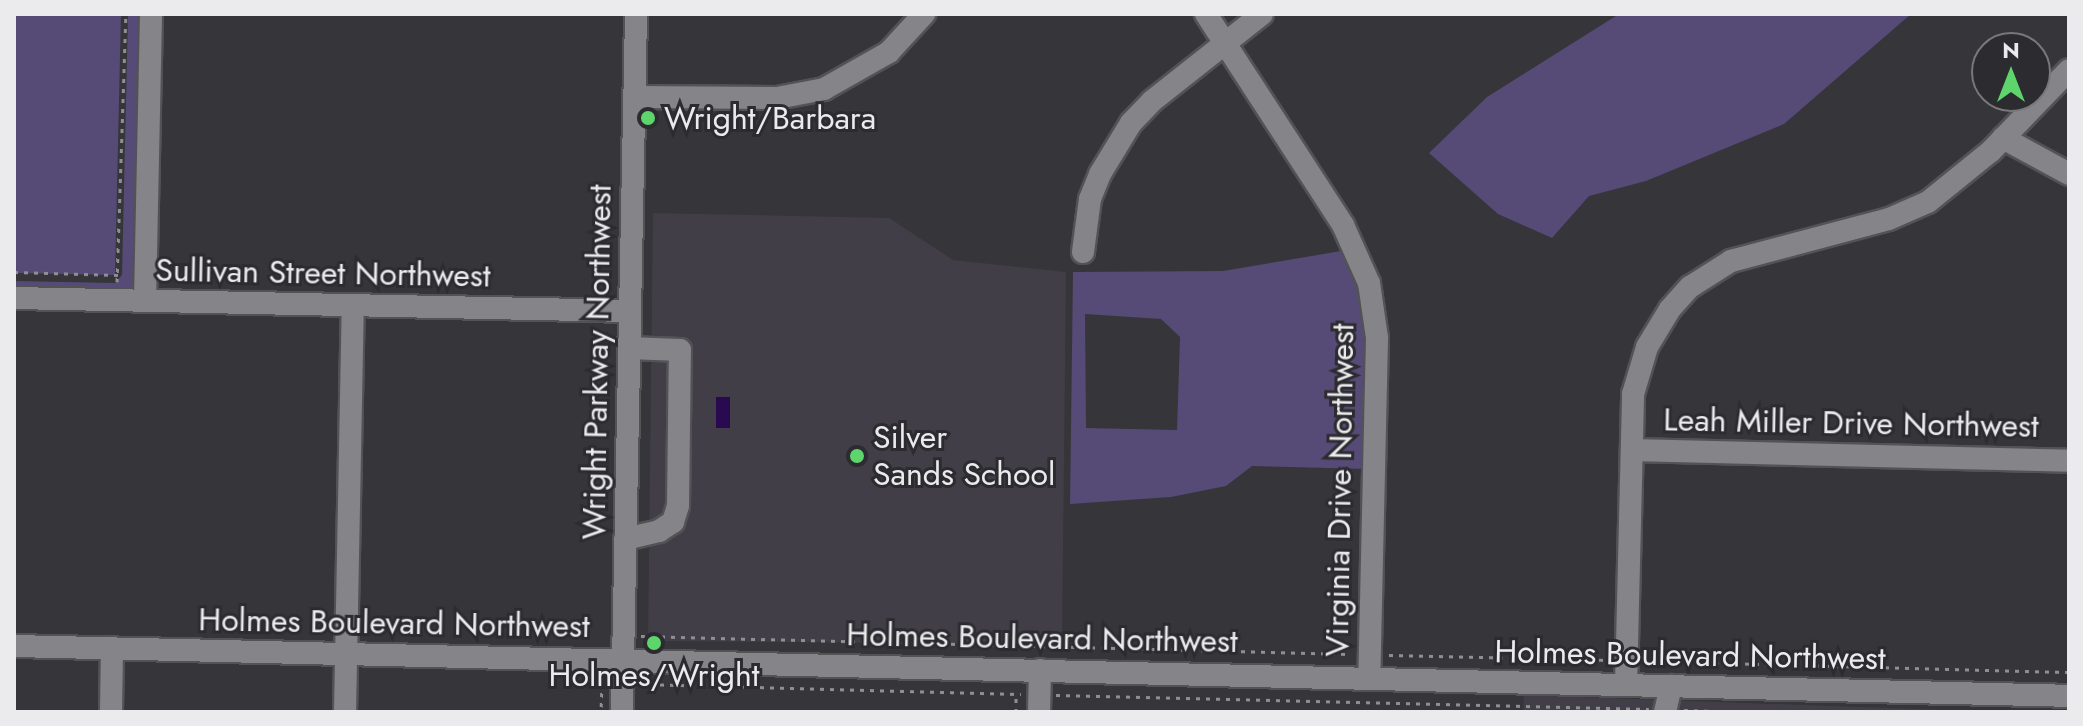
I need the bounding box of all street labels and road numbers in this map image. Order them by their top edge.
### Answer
street label: Wright Parkway Northwest [575,184,619,540]
street label: Sullivan Street Northwest [155,251,491,295]
street label: Virginia Drive Northwest [1318,323,1362,657]
street label: Leah Miller Drive Northwest [1663,401,2039,445]
street label: Holmes Boulevard Northwest [198,600,590,646]
street label: Holmes Boulevard Northwest [846,615,1238,661]
street label: Holmes Boulevard Northwest [1494,632,1886,678]

